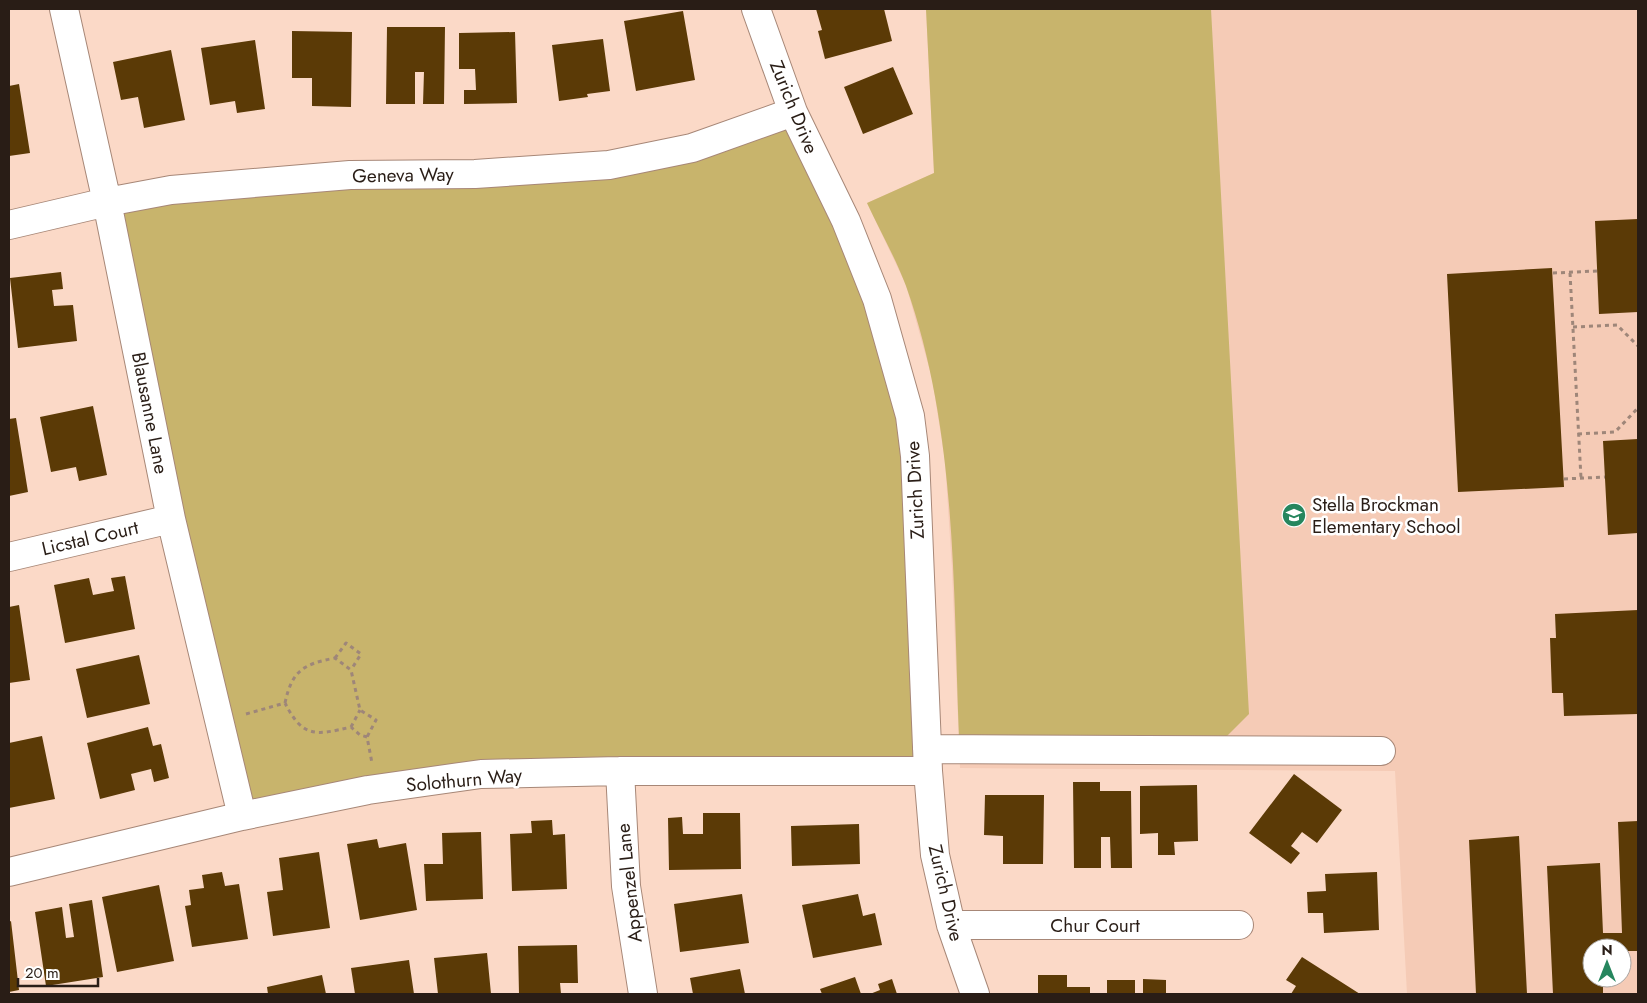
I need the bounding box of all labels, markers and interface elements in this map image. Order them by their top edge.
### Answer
street label: Zurich Drive [763,56,825,158]
street label: Geneva Way [352,161,455,189]
street label: Blausanne Lane [125,350,175,477]
street label: Zurich Drive [899,440,931,540]
place label: Stella Brockman Elementary School [1312,491,1461,540]
school or university icon: Stella Brockman Elementary School [1281,502,1307,528]
street label: Licstal Court [39,514,141,562]
street label: Solothurn Way [405,761,524,799]
street label: Appenzel Lane [609,822,649,944]
street label: Zurich Drive [922,842,970,944]
street label: Chur Court [1050,912,1140,939]
north arrow [1582,938,1632,988]
text: N [1601,940,1613,960]
scale bar [18,956,98,988]
text: 20 m [25,962,59,984]

